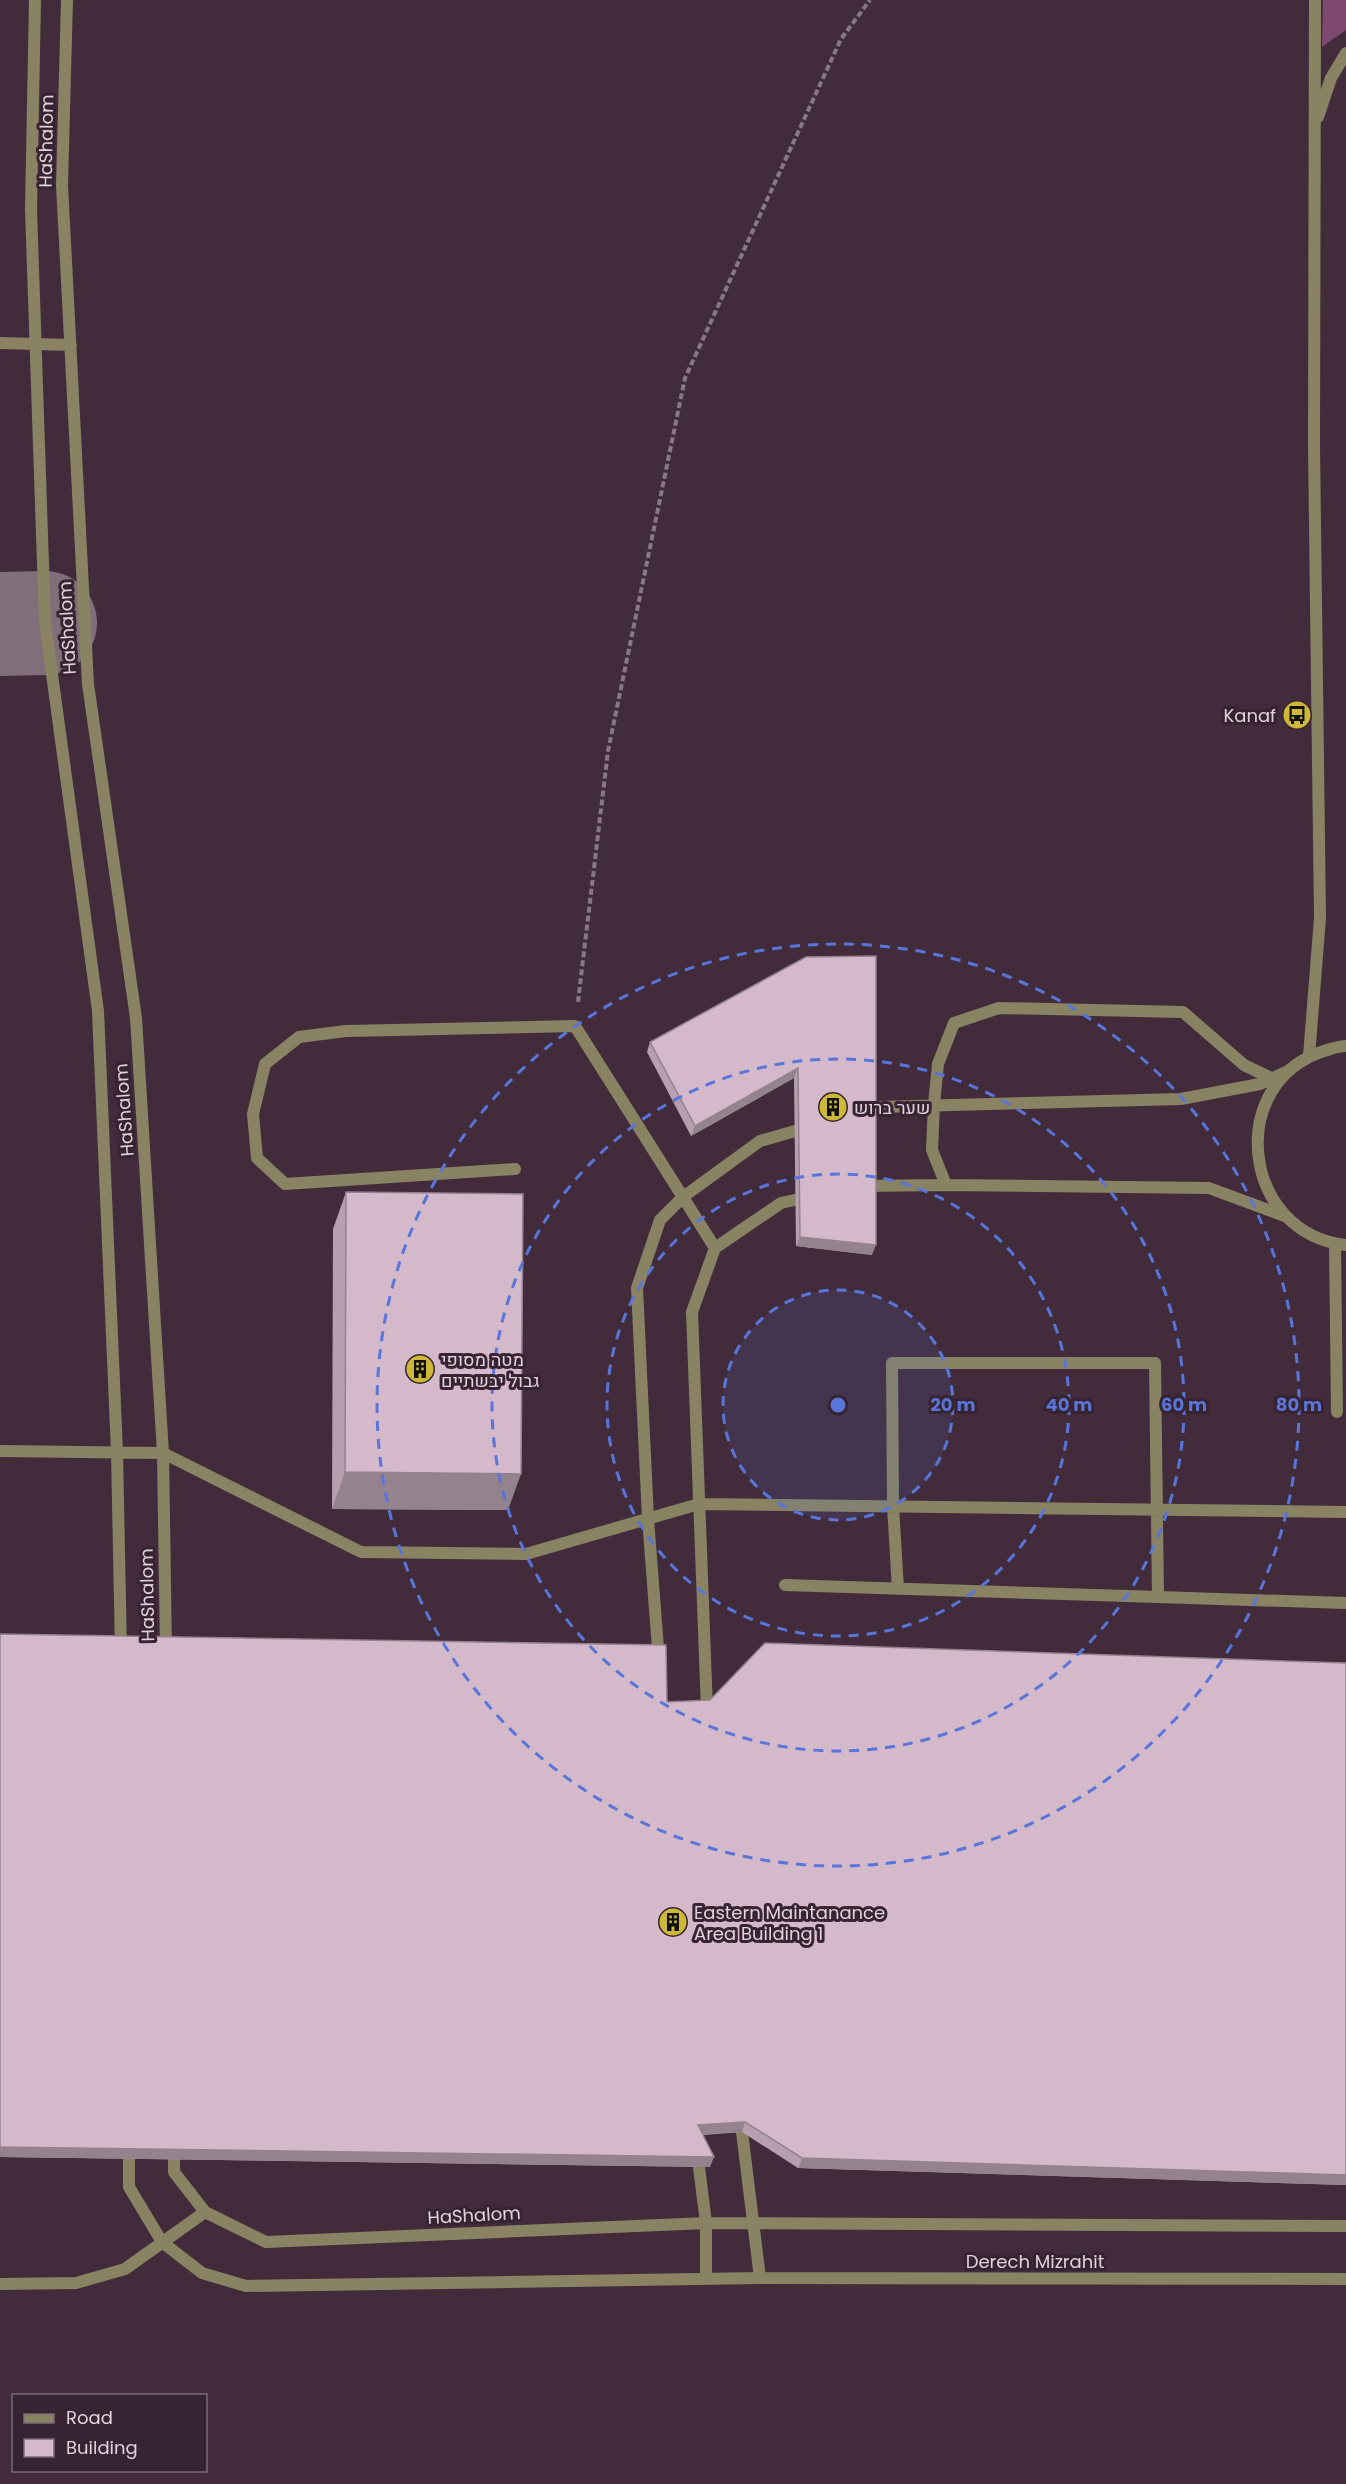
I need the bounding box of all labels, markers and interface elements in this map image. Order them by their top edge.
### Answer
street label: HaShalom [33,94,59,188]
street label: HaShalom [52,581,82,675]
bus stop icon: Kanaf [1281,699,1313,731]
place label: Kanaf [1223,703,1276,728]
street label: HaShalom [108,1063,140,1157]
building icon: שער ברוש [817,1091,849,1123]
place label: שער ברוש [854,1095,930,1120]
place label: מטה מסופי גבול יבשתיים [441,1347,540,1393]
building icon: מטה מסופי גבול יבשתיים [404,1353,436,1385]
text: 20 m [931,1392,975,1417]
text: 40 m [1046,1392,1092,1417]
text: 60 m [1161,1392,1207,1417]
text: 80 m [1276,1392,1322,1417]
centre of rings [828,1395,848,1415]
street label: HaShalom [134,1548,160,1642]
place label: Eastern Maintanance Area Building 1 [694,1900,885,1946]
building icon: Eastern Maintanance Area Building 1 [657,1906,689,1938]
street label: HaShalom [427,2200,521,2230]
street label: Derech Mizrahit [966,2249,1104,2274]
legend [12,2394,207,2472]
text: Road [66,2405,113,2430]
text: Building [66,2435,138,2460]

